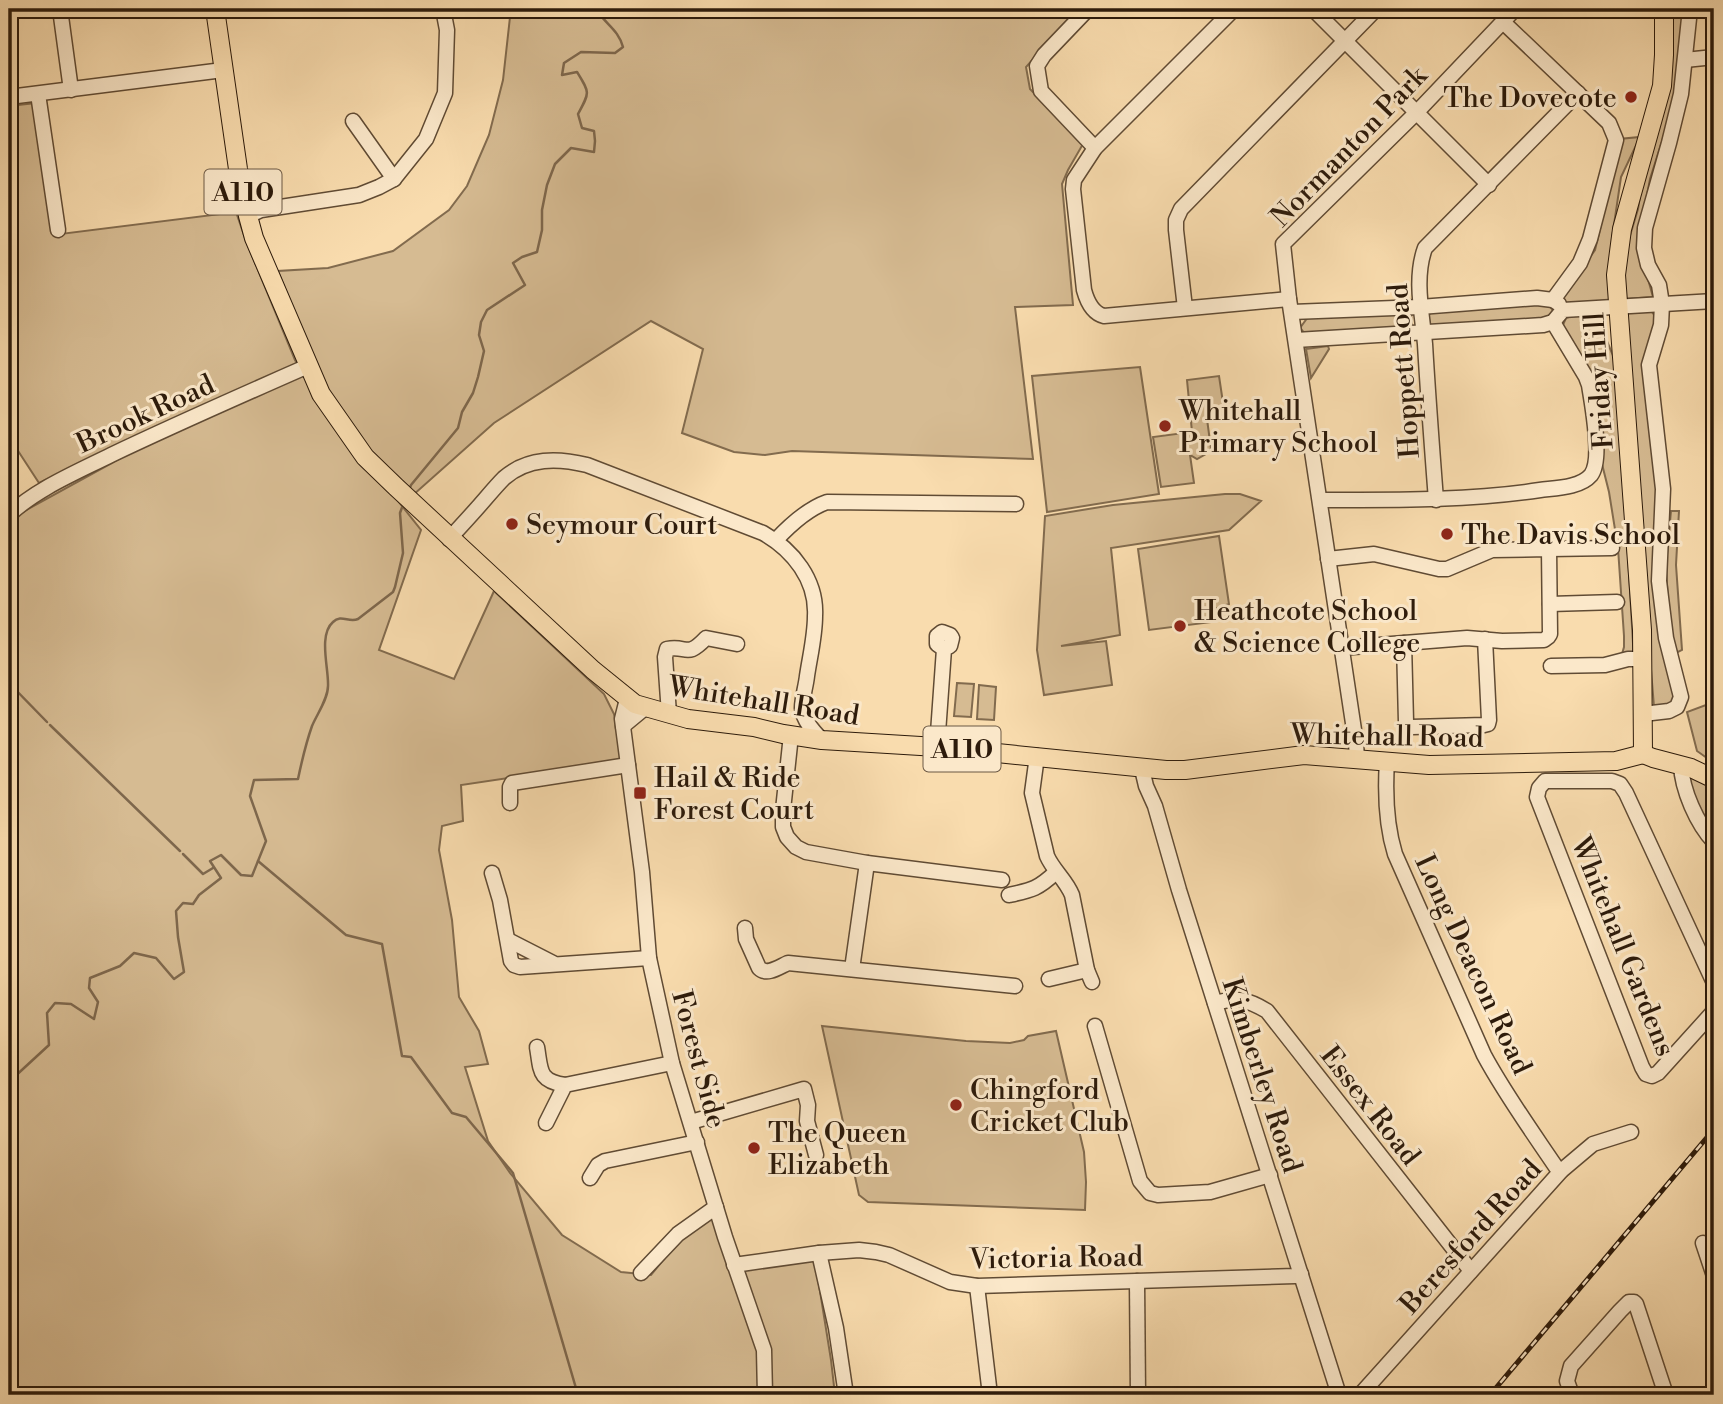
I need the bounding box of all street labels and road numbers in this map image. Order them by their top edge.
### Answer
street label: Normanton Park [1263,58,1436,235]
road number: A110 [204,169,282,214]
street label: Hoppett Road [1381,282,1428,460]
street label: Friday Hill [1577,311,1622,451]
street label: Brook Road [70,367,220,462]
street label: Whitehall Road [665,669,862,734]
street label: Whitehall Road [1289,717,1484,756]
road number: A110 [923,726,1000,772]
street label: Whitehall Gardens [1562,831,1683,1061]
street label: Long Deacon Road [1406,849,1539,1080]
street label: Kimberley Road [1214,974,1310,1177]
street label: Forest Side [663,986,734,1132]
street label: Essex Road [1312,1039,1428,1173]
street label: Beresford Road [1392,1152,1550,1322]
street label: Victoria Road [968,1239,1143,1278]

